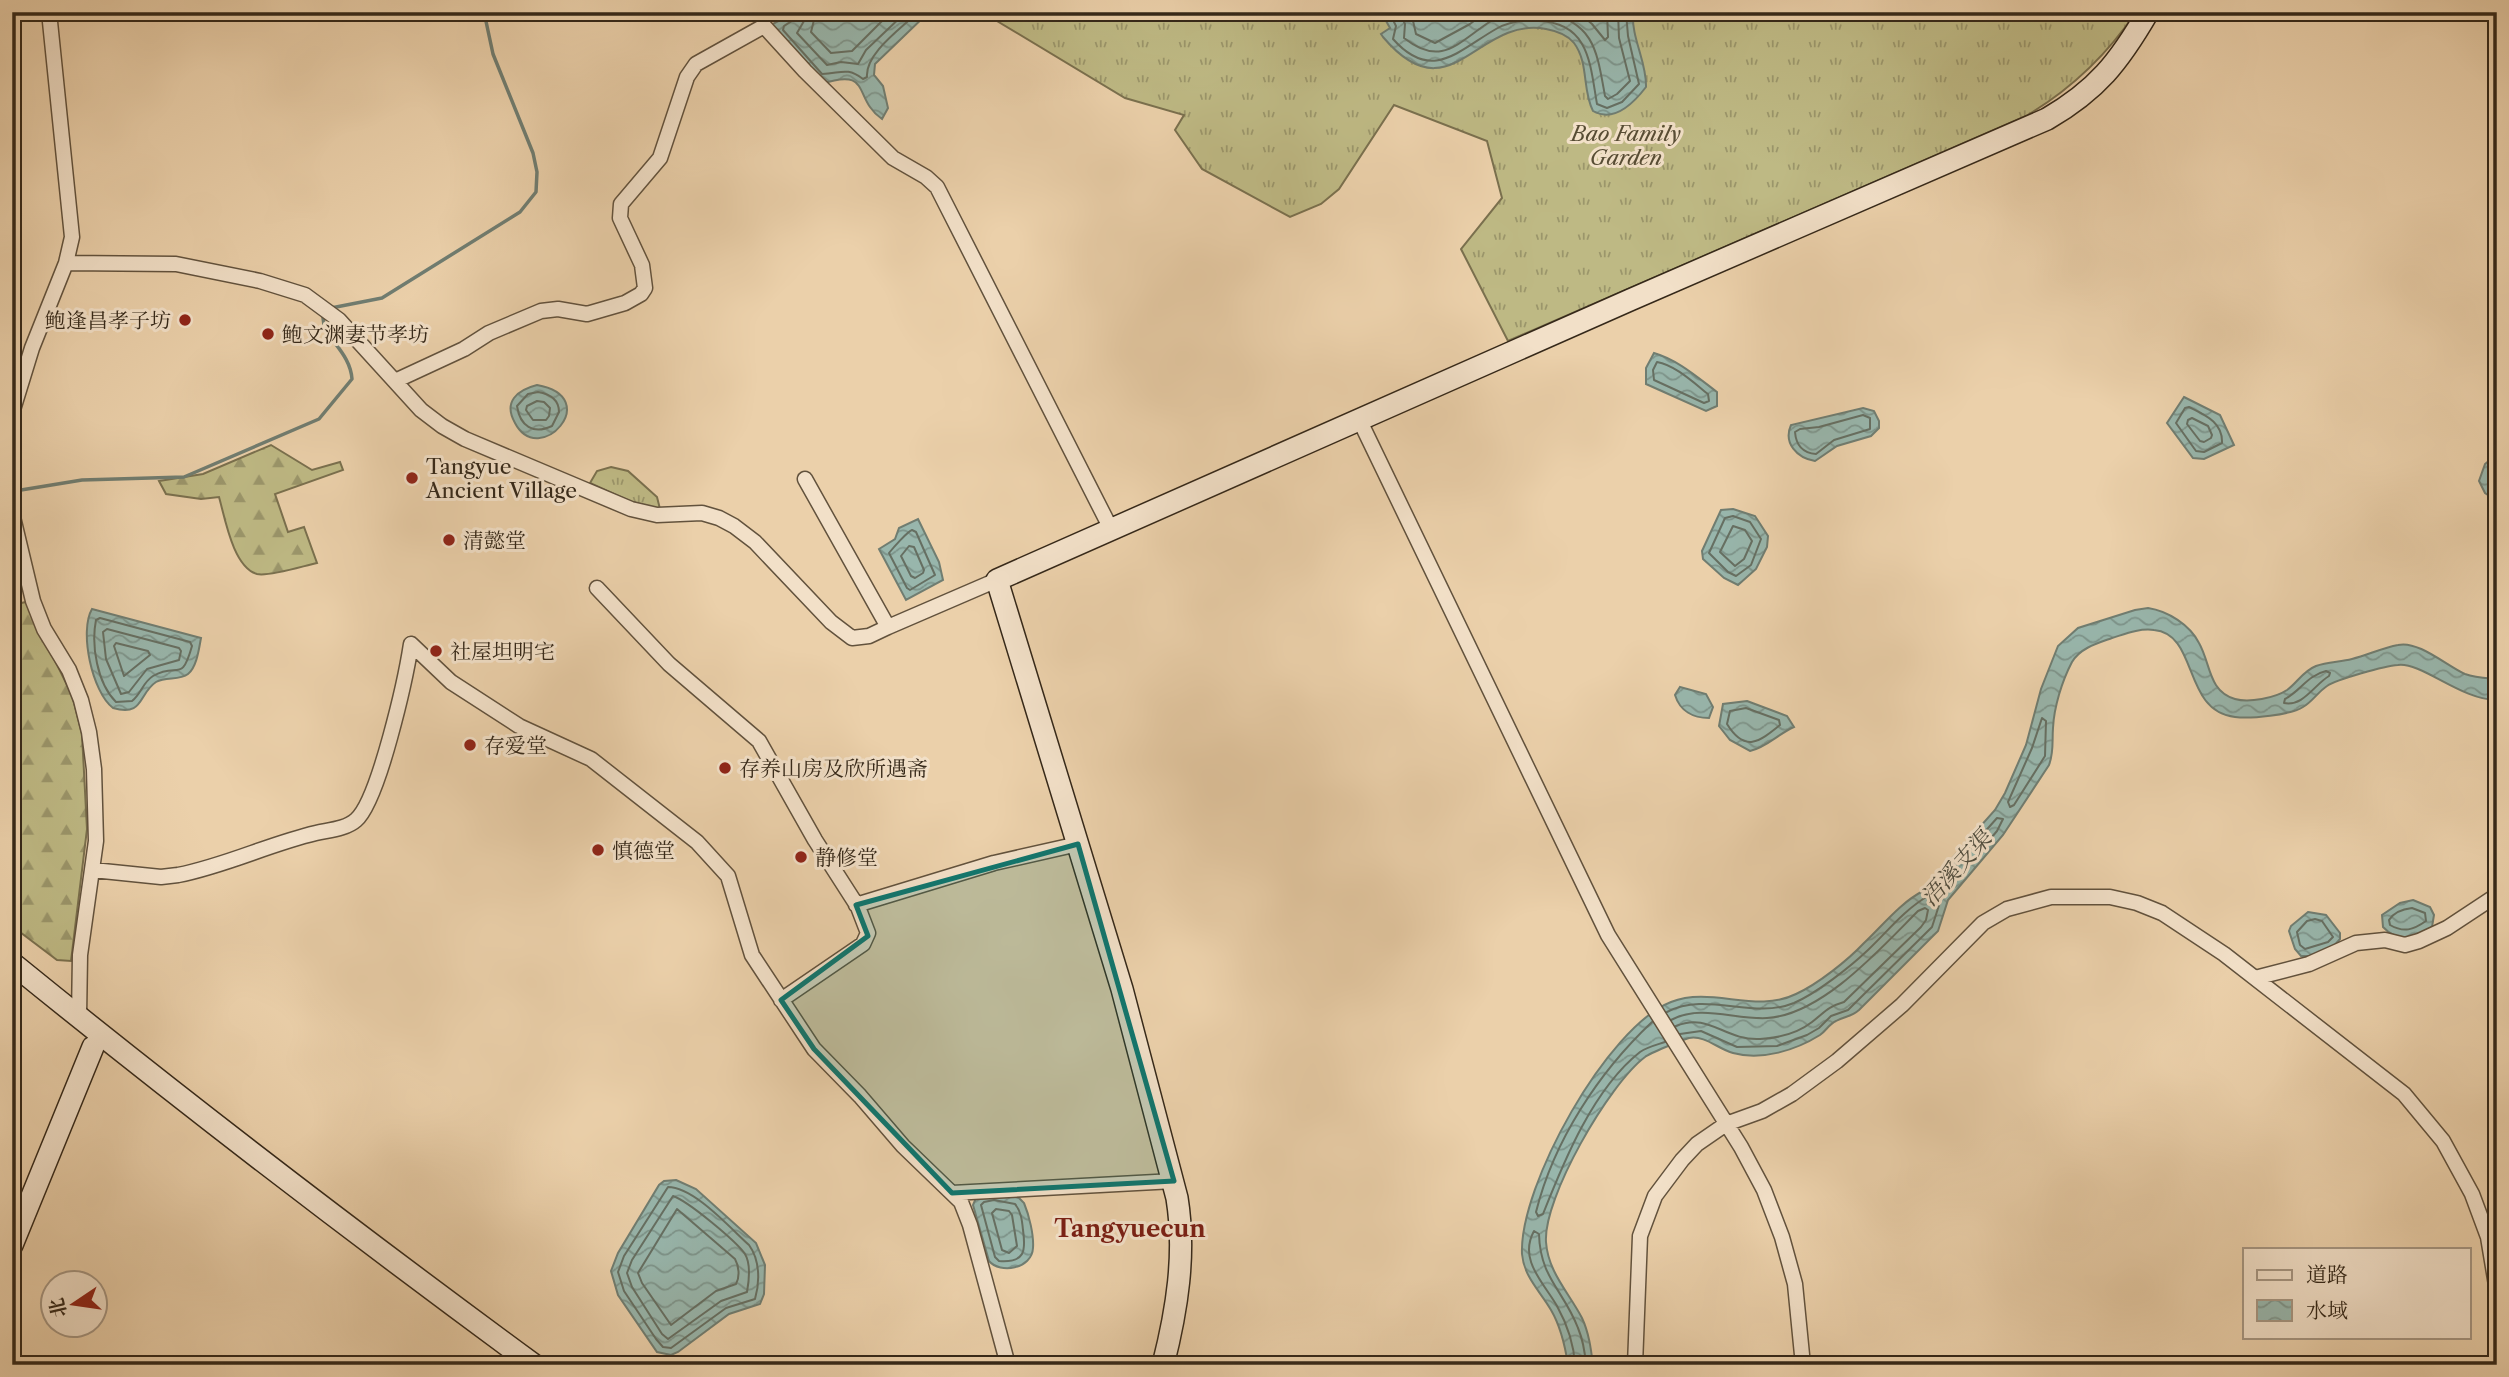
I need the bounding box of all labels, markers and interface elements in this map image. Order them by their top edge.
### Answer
park label: Bao Family Garden [1569,121,1682,170]
place label: 鲍逢昌孝子坊 [45,308,171,333]
marker: 鲍逢昌孝子坊 [177,312,193,328]
place label: 鲍文渊妻节孝坊 [282,322,429,347]
marker: 鲍文渊妻节孝坊 [260,326,276,342]
place label: Tangyue Ancient Village [425,454,577,503]
marker: Tangyue Ancient Village [404,470,420,486]
place label: 清懿堂 [463,528,526,553]
marker: 清懿堂 [441,532,457,548]
place label: 社屋坦明宅 [450,639,555,664]
marker: 社屋坦明宅 [428,643,444,659]
place label: 存爱堂 [484,733,547,758]
marker: 存爱堂 [462,737,478,753]
place label: 存养山房及欣所遇斋 [739,756,928,781]
marker: 存养山房及欣所遇斋 [717,760,733,776]
water label: 浯溪支渠 [1915,822,1999,912]
place label: 慎德堂 [612,838,675,863]
marker: 慎德堂 [590,842,606,858]
place label: 静修堂 [815,845,878,870]
marker: 静修堂 [793,849,809,865]
district label: Tangyuecun [1054,1214,1206,1243]
legend [2243,1248,2470,1338]
text: 道路 [2306,1262,2348,1287]
north arrow [38,1268,108,1338]
text: 北 [45,1296,71,1320]
text: 水域 [2306,1298,2348,1323]

